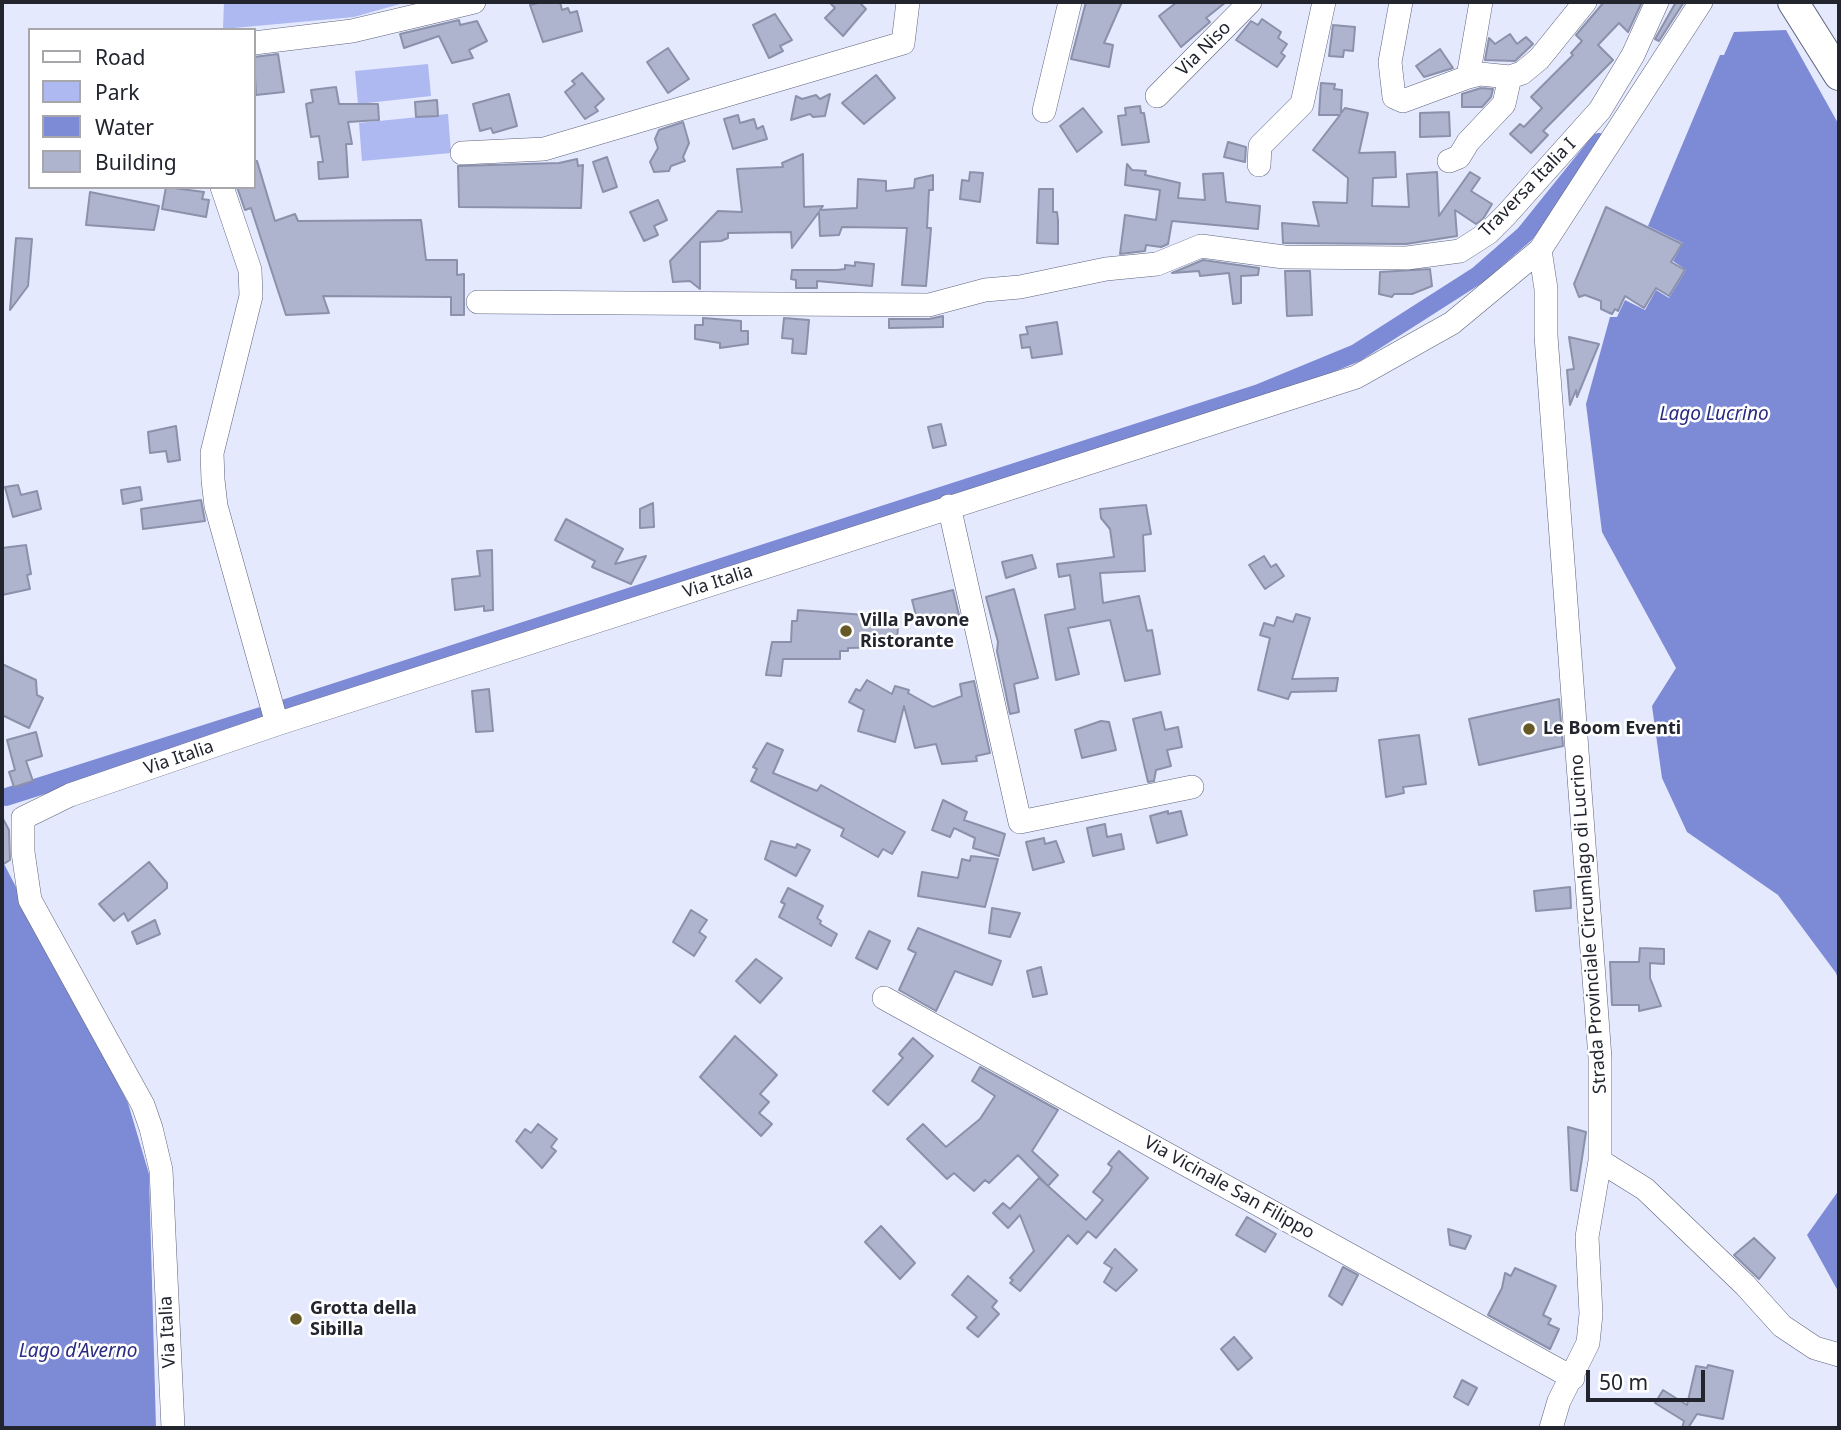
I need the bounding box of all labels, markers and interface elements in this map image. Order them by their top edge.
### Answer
street label: Via Niso [1172,17,1236,81]
legend [28,28,256,189]
text: Road [95,43,145,71]
text: Park [95,78,139,106]
text: Water [95,113,154,141]
street label: Traversa Italia I [1475,134,1581,242]
text: Building [95,148,177,176]
water label: Lago Lucrino [1659,404,1769,426]
street label: Via Italia [680,561,756,603]
place label: Villa Pavone Ristorante [860,610,969,652]
marker: Villa Pavone Ristorante [838,623,854,639]
place label: Le Boom Eventi [1543,718,1681,740]
marker: Le Boom Eventi [1521,721,1537,737]
street label: Via Italia [141,736,217,780]
street label: Strada Provinciale Circumlago di Lucrino [1566,753,1612,1095]
street label: Via Vicinale San Filippo [1140,1132,1318,1244]
street label: Via Italia [155,1295,181,1369]
place label: Grotta della Sibilla [310,1298,417,1340]
marker: Grotta della Sibilla [288,1311,304,1327]
water label: Lago d'Averno [19,1341,137,1363]
scale bar [1589,1356,1708,1400]
text: 50 m [1599,1368,1648,1396]

